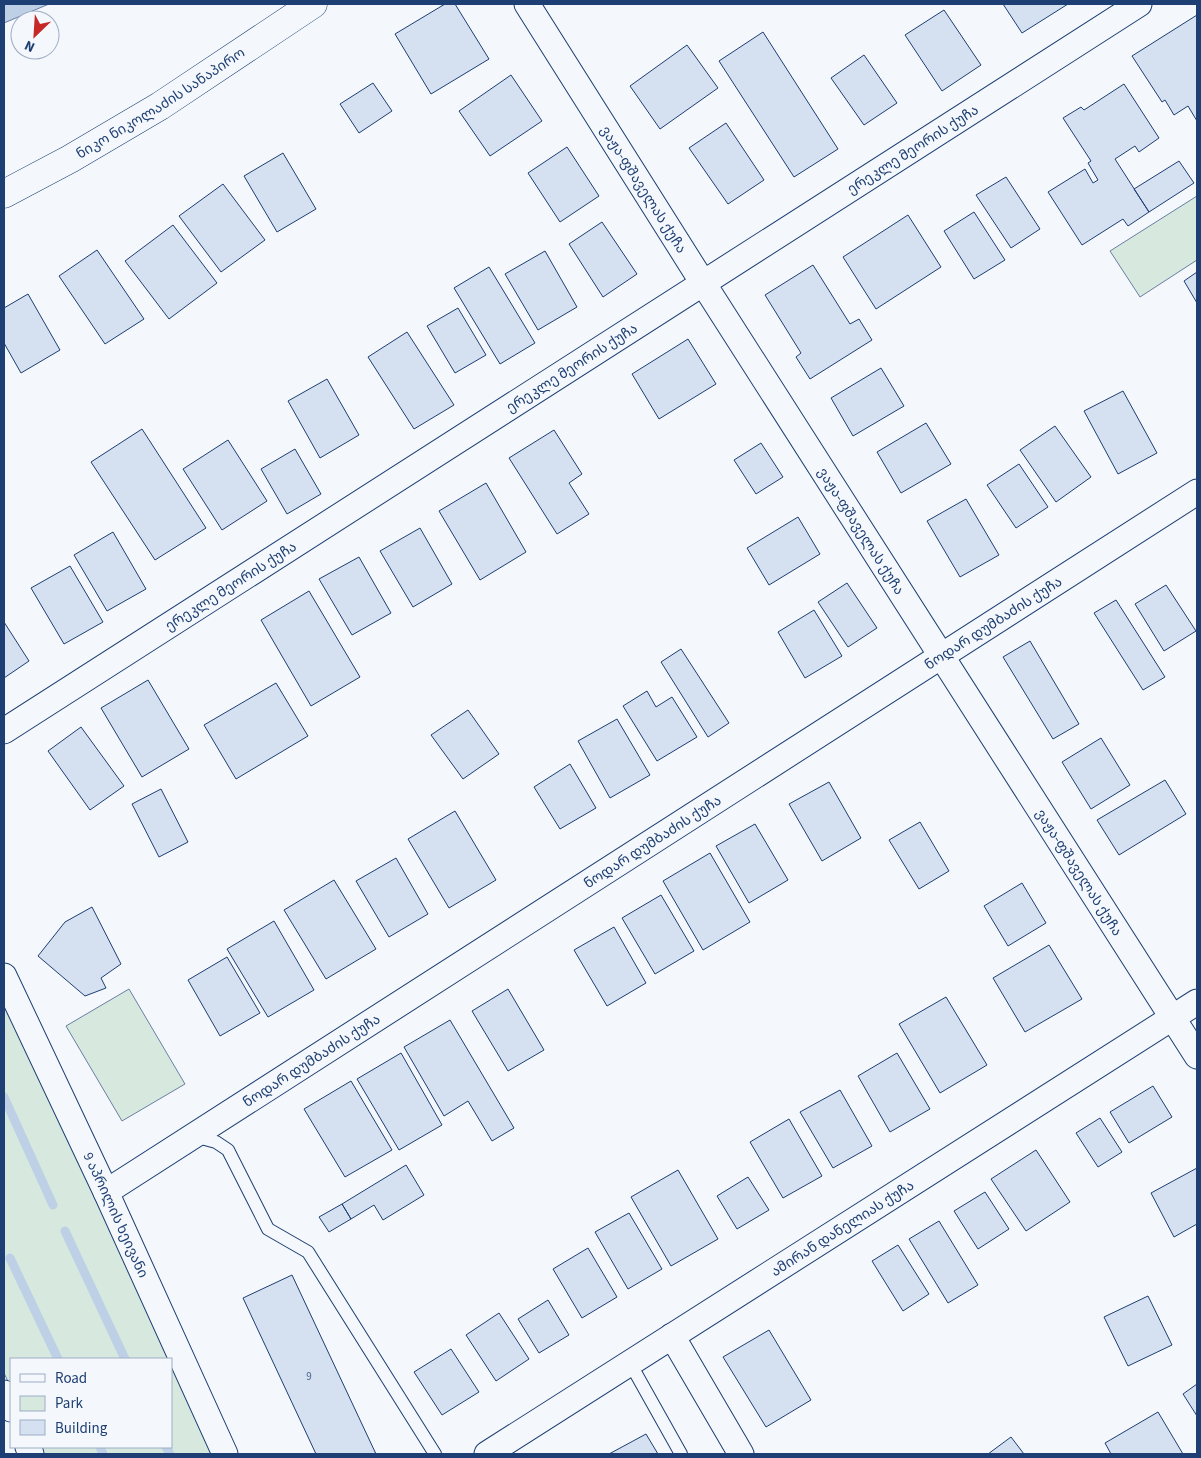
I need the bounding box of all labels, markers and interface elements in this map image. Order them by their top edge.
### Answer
north arrow [10,10,60,60]
text: N [21,35,38,57]
street label: ნიკო ნიკოლაძის სანაპირო [73,43,249,164]
street label: ერეკლე მეორის ქუჩა [843,100,983,199]
street label: ვაჟა-ფშაველას ქუჩა [595,122,691,257]
street label: ერეკლე მეორის ქუჩა [502,319,642,418]
street label: ვაჟა-ფშაველას ქუჩა [812,464,909,599]
street label: ერეკლე მეორის ქუჩა [161,537,301,636]
street label: ნოდარ დუმბაძის ქუჩა [921,572,1066,675]
street label: ნოდარ დუმბაძის ქუჩა [580,791,725,894]
street label: ვაჟა-ფშაველას ქუჩა [1030,805,1127,940]
street label: ნოდარ დუმბაძის ქუჩა [239,1010,385,1113]
street label: 9 აპრილის ხეივანი [78,1149,153,1281]
street label: ამირან დანელიას ქუჩა [767,1176,918,1282]
legend [10,1358,172,1448]
text: Road [55,1368,87,1389]
house number: 9 [306,1369,312,1384]
text: Park [55,1393,84,1414]
text: Building [55,1418,108,1439]

